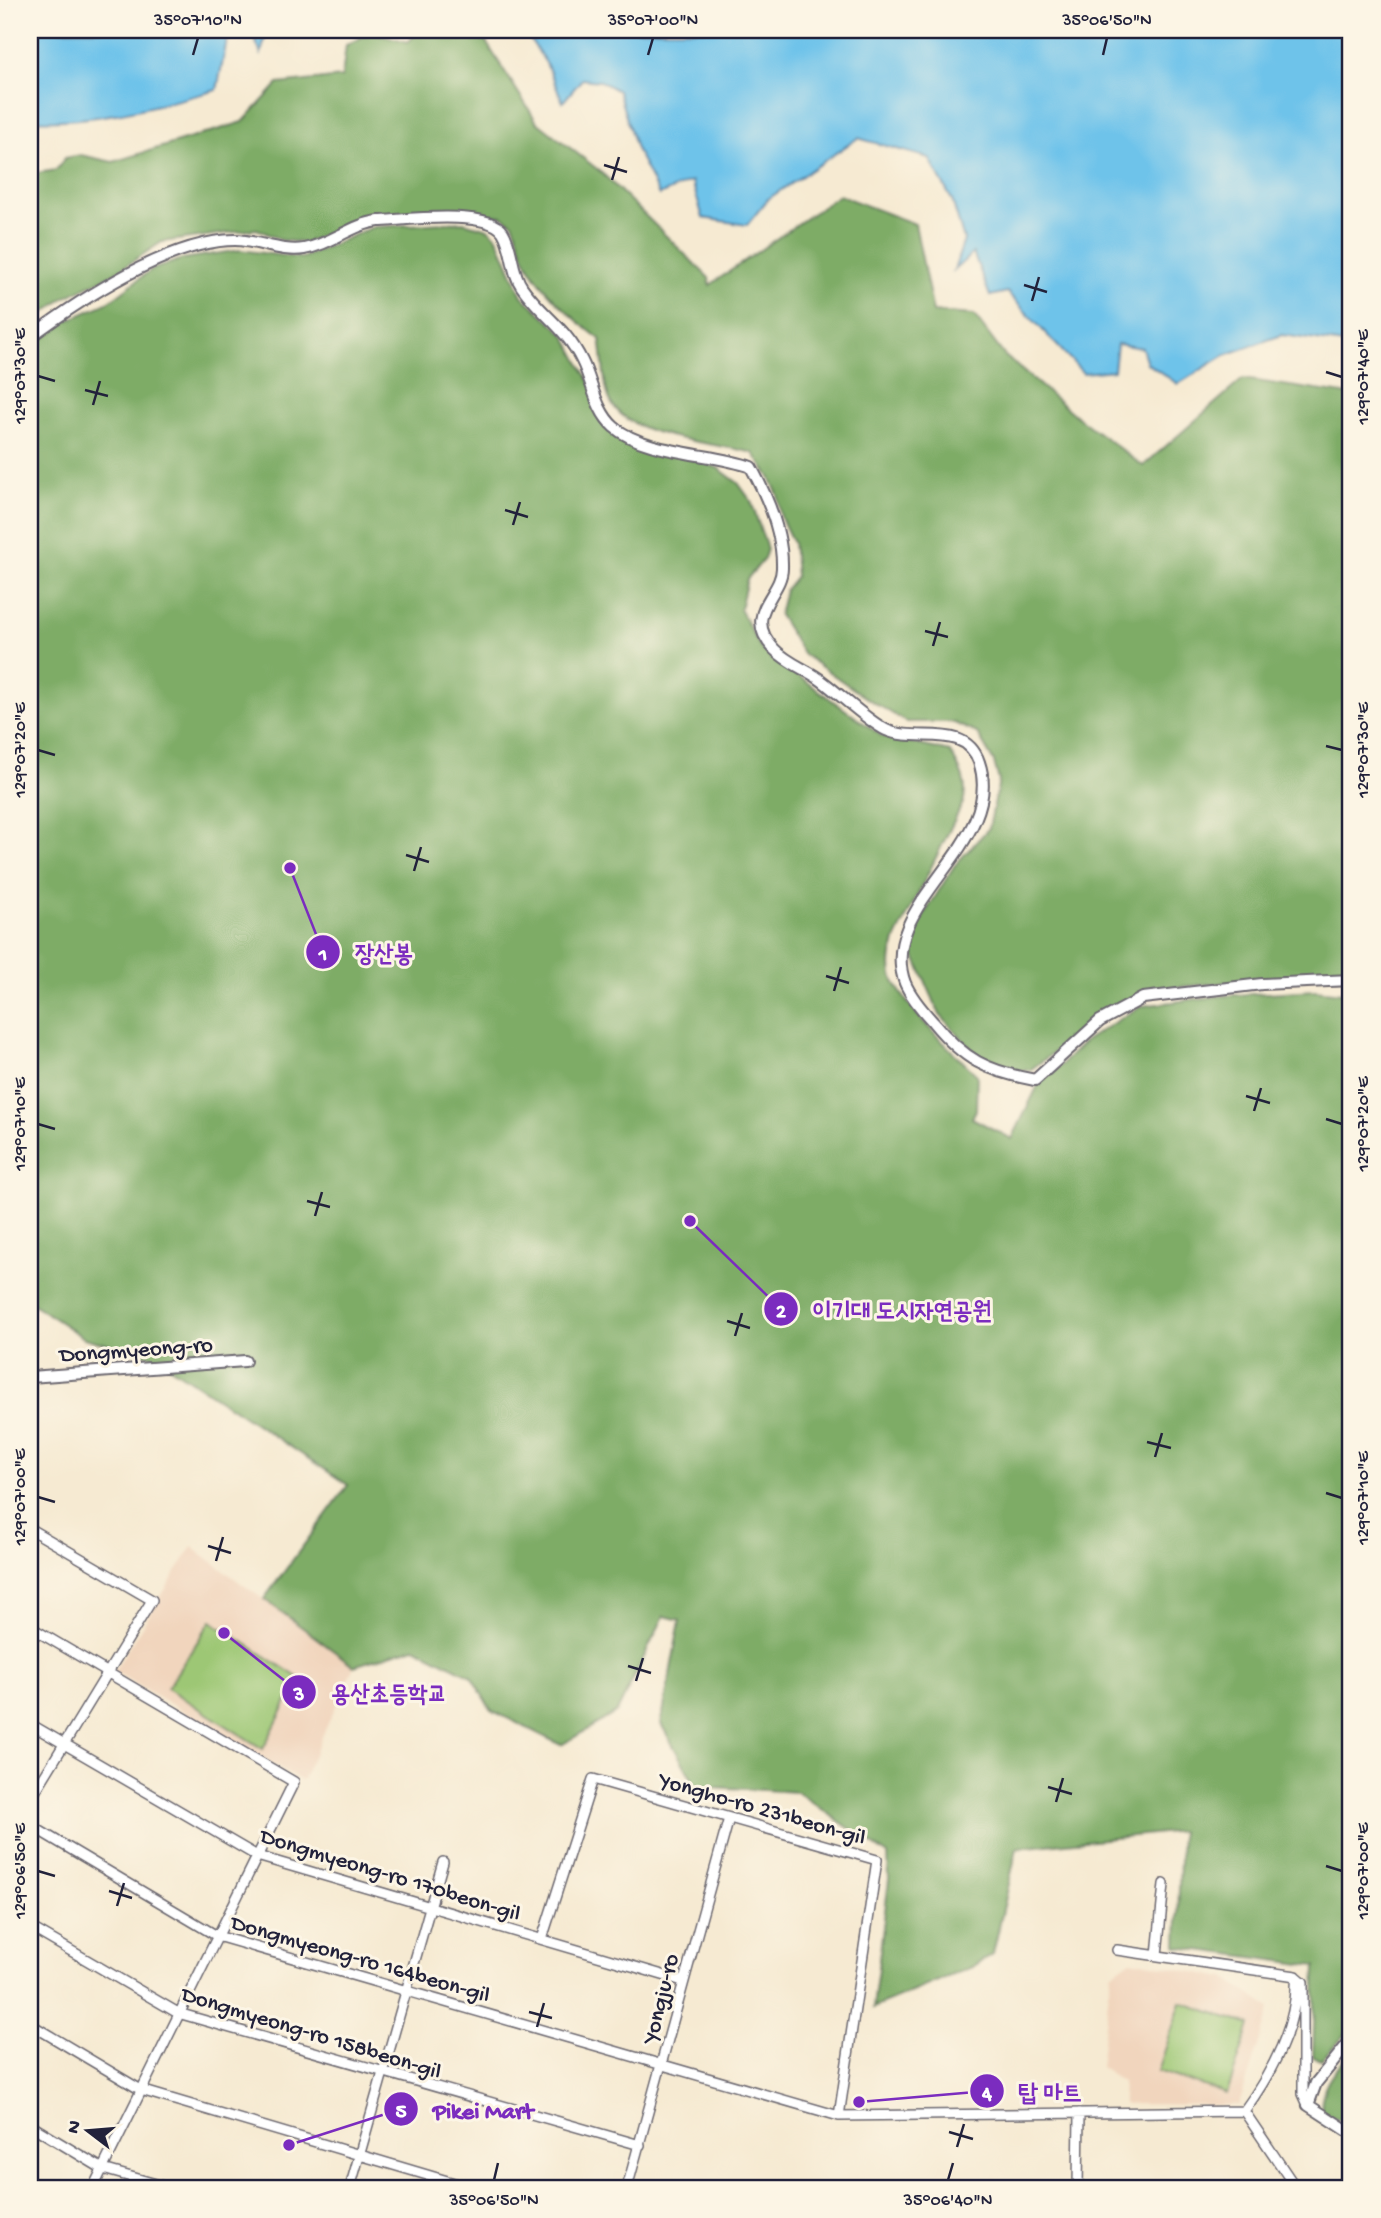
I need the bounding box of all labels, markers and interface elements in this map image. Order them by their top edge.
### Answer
text: 35°07'10"N [153,11,242,32]
text: 35°07'00"N [607,11,698,32]
text: 35°06'50"N [1061,11,1152,32]
text: 129°07'30"E [11,327,32,425]
text: 129°07'40"E [1354,329,1375,425]
text: 129°07'30"E [1354,701,1375,799]
text: 129°07'20"E [11,702,32,799]
callout: 장산봉 [306,930,427,975]
text: 장산봉 [355,942,413,971]
text: 1 [318,944,327,969]
text: 129°07'10"E [11,1076,32,1172]
text: 129°07'20"E [1354,1076,1375,1173]
callout: 이기대 도시자연공원 [764,1287,1006,1332]
text: 이기대 도시자연공원 [812,1299,992,1328]
text: 2 [776,1301,787,1326]
street label: Dongmyeong-ro [57,1333,214,1370]
text: 129°07'00"E [11,1448,32,1546]
text: 129°07'10"E [1354,1450,1375,1546]
callout: 용산초등학교 [282,1670,461,1715]
text: 용산초등학교 [331,1682,447,1711]
text: 3 [293,1684,305,1709]
street label: Yongho-ro 231beon-gil [654,1767,868,1853]
text: 129°06'50"E [11,1822,32,1920]
text: 129°07'00"E [1354,1822,1375,1920]
street label: Dongmyeong-ro 170beon-gil [255,1823,523,1929]
street label: Dongmyeong-ro 164beon-gil [225,1910,493,2010]
street label: Yongju-ro [638,1951,687,2048]
street label: Dongmyeong-ro 158beon-gil [176,1981,444,2087]
callout: 탑 마트 [969,2069,1096,2114]
text: 탑 마트 [1018,2081,1082,2110]
text: 4 [981,2083,993,2108]
callout: Pikei Mart [384,2087,548,2132]
north arrow [52,2096,122,2166]
text: Pikei Mart [431,2099,536,2128]
text: 5 [395,2101,407,2126]
text: N [62,2118,88,2136]
text: 35°06'50"N [448,2191,539,2212]
text: 35°06'40"N [903,2191,992,2212]

